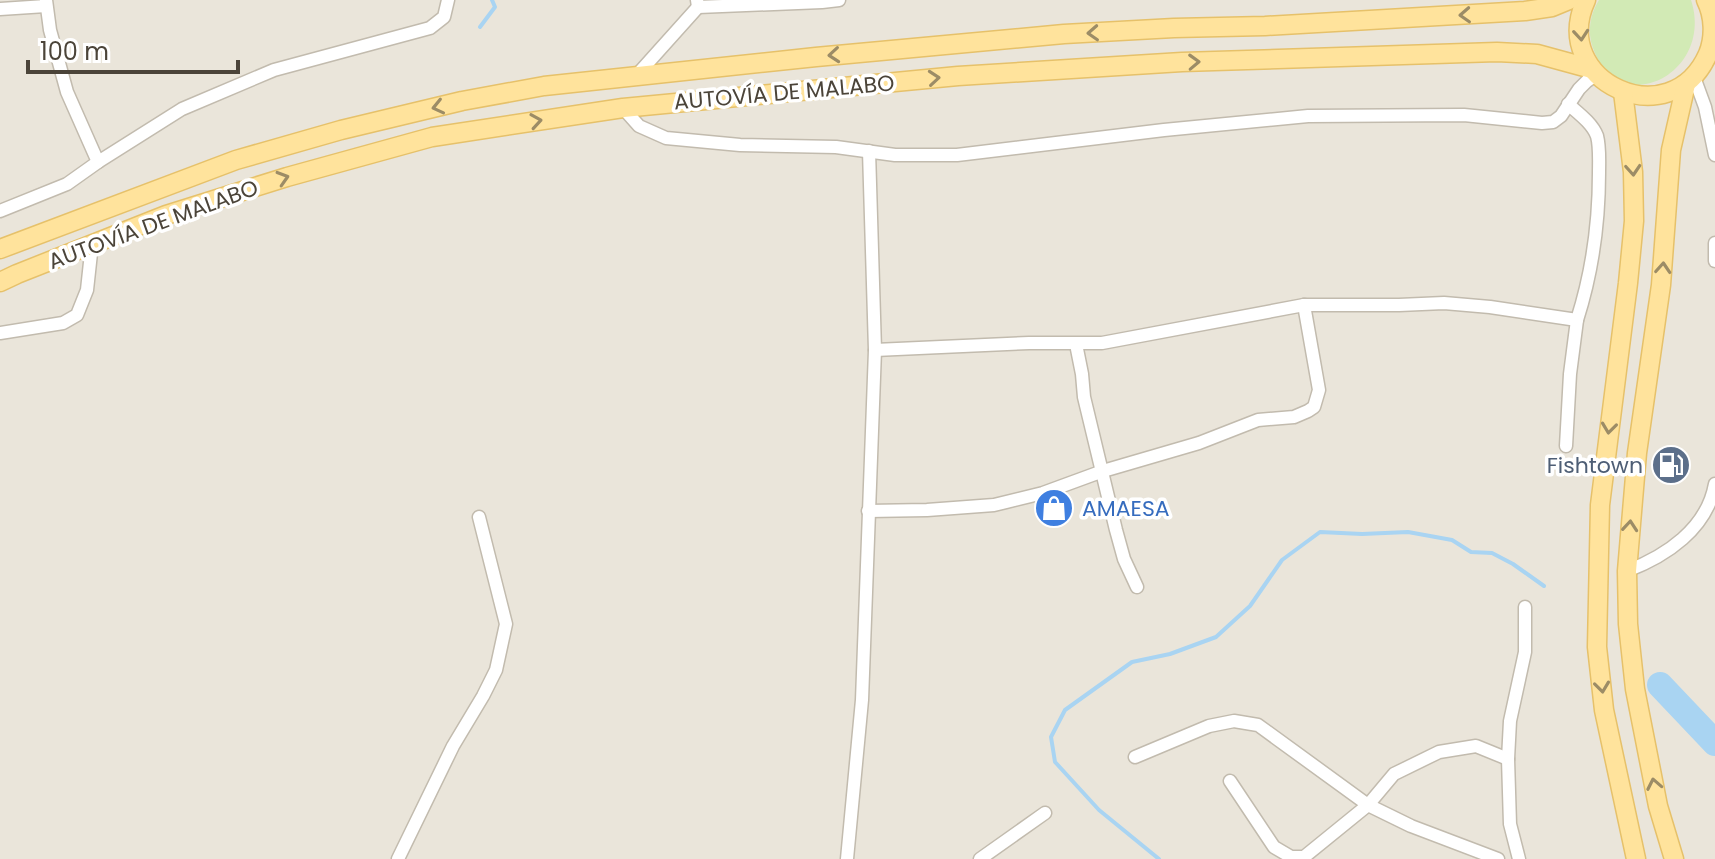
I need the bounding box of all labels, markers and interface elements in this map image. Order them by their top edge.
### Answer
one-way arrow [1458,7,1471,24]
scale bar [28,24,238,74]
one-way arrow [1086,24,1099,41]
one-way arrow [1572,29,1589,42]
text: 100 m [40,35,109,68]
one-way arrow [827,47,840,64]
one-way arrow [1188,54,1201,71]
street label: AUTOVÍA DE MALABO [672,67,896,118]
one-way arrow [928,70,941,87]
one-way arrow [431,98,445,115]
one-way arrow [530,113,543,130]
one-way arrow [1624,164,1641,177]
one-way arrow [276,171,290,187]
street label: AUTOVÍA DE MALABO [44,172,263,277]
one-way arrow [1654,261,1671,274]
one-way arrow [1601,421,1618,435]
fuel station icon: Fishtown [1650,444,1692,486]
place label: Fishtown [1547,450,1643,481]
shop icon: AMAESA [1033,487,1075,529]
place label: AMAESA [1082,493,1170,524]
one-way arrow [1621,519,1638,532]
one-way arrow [1593,681,1610,694]
one-way arrow [1646,777,1663,791]

